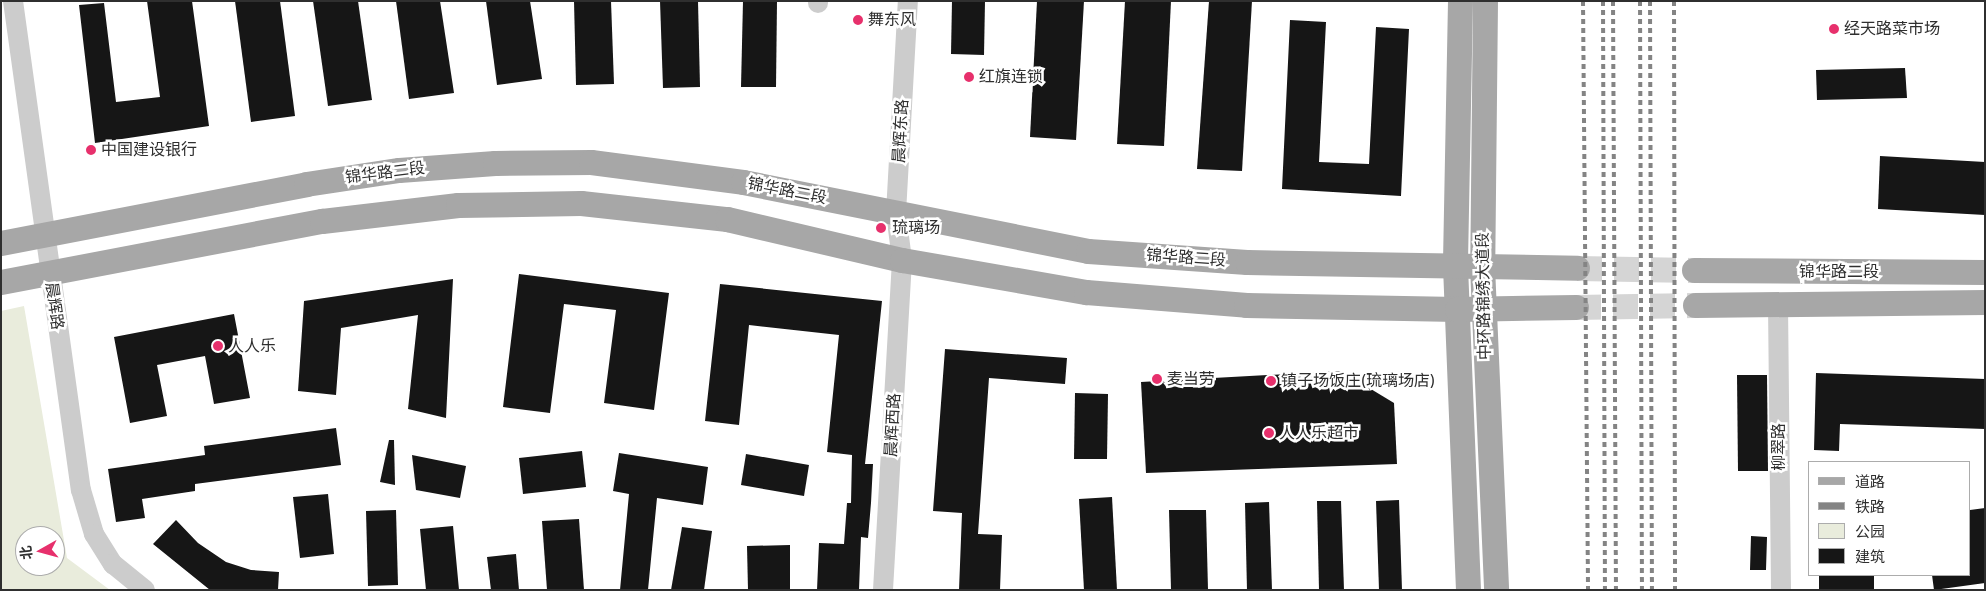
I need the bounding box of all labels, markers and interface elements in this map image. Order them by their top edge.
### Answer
place label: 舞东风 [868,10,916,30]
marker: 舞东风 [852,14,864,26]
place label: 经天路菜市场 [1844,19,1940,39]
marker: 经天路菜市场 [1828,23,1840,35]
place label: 红旗连锁 [979,67,1043,87]
marker: 红旗连锁 [963,71,975,83]
street label: 晨辉东路 [890,99,912,163]
place label: 中国建设银行 [101,140,197,160]
marker: 中国建设银行 [85,144,97,156]
street label: 锦华路二段 [344,159,426,187]
street label: 锦华路二段 [746,174,828,208]
place label: 琉璃场 [892,218,940,238]
marker: 琉璃场 [874,221,888,235]
street label: 中环路锦绣大道段 [1473,232,1495,360]
street label: 锦华路二段 [1145,246,1227,270]
street label: 锦华路二段 [1799,262,1879,282]
street label: 晨辉路 [41,281,67,331]
place label: 人人乐 [228,336,276,356]
marker: 人人乐 [212,340,224,352]
place label: 麦当劳 [1167,369,1215,389]
place label: 镇子场饭庄(琉璃场店) [1281,371,1435,391]
marker: 麦当劳 [1151,373,1163,385]
marker: 镇子场饭庄(琉璃场店) [1265,375,1277,387]
street label: 晨辉西路 [882,393,904,457]
place label: 人人乐超市 [1279,423,1359,443]
street label: 柳翠路 [1769,423,1789,471]
marker: 人人乐超市 [1263,427,1275,439]
legend [1808,461,1971,576]
text: 道路 [1855,473,1885,491]
text: 铁路 [1855,498,1885,516]
text: 公园 [1855,523,1885,541]
north arrow [15,526,65,576]
text: 北 [16,545,36,561]
text: 建筑 [1855,548,1885,566]

